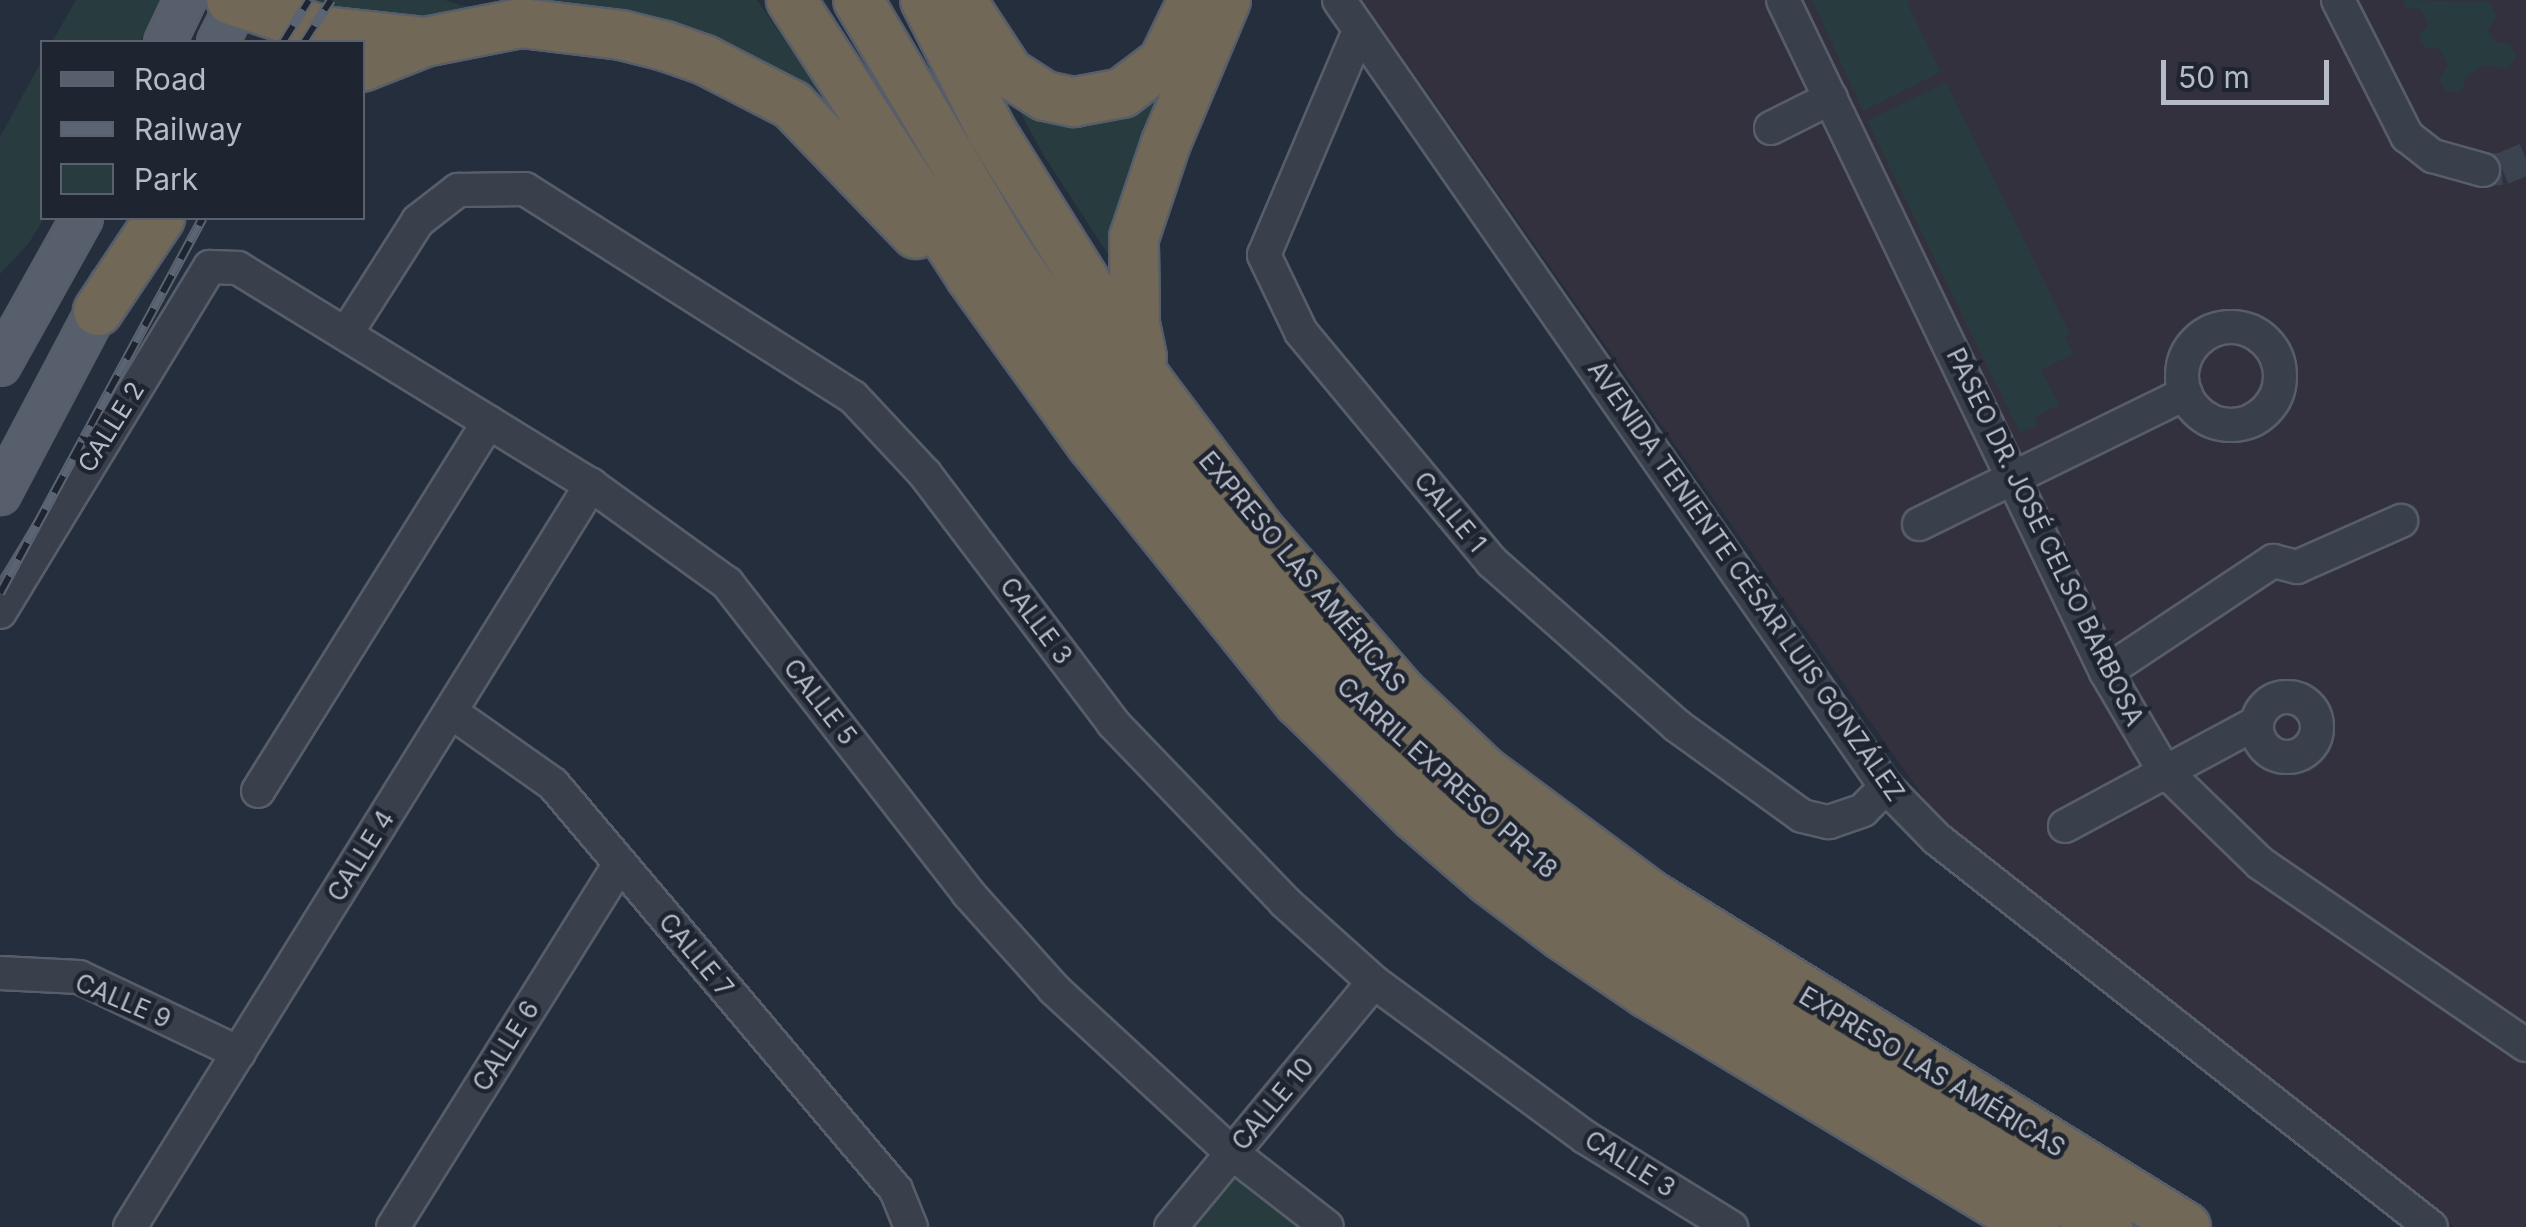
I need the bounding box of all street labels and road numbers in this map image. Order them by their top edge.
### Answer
street label: PASEO DR. JOSÉ CELSO BARBOSA [1940,343,2150,731]
street label: AVENIDA TENIENTE CÉSAR LUIS GONZÁLEZ [1582,355,1910,807]
street label: CALLE 2 [72,376,150,478]
street label: EXPRESO LAS AMÉRICAS [1193,446,1411,698]
street label: CALLE 1 [1408,466,1492,558]
street label: CALLE 3 [994,572,1078,670]
street label: CALLE 5 [777,653,863,751]
street label: CARRIL EXPRESO PR-18 [1331,671,1563,885]
street label: CALLE 4 [321,805,401,907]
street label: CALLE 7 [653,907,739,1003]
street label: CALLE 9 [71,967,175,1035]
street label: EXPRESO LAS AMÉRICAS [1794,981,2070,1163]
street label: CALLE 6 [467,995,545,1097]
street label: CALLE 10 [1226,1052,1320,1156]
street label: CALLE 3 [1579,1125,1681,1203]

